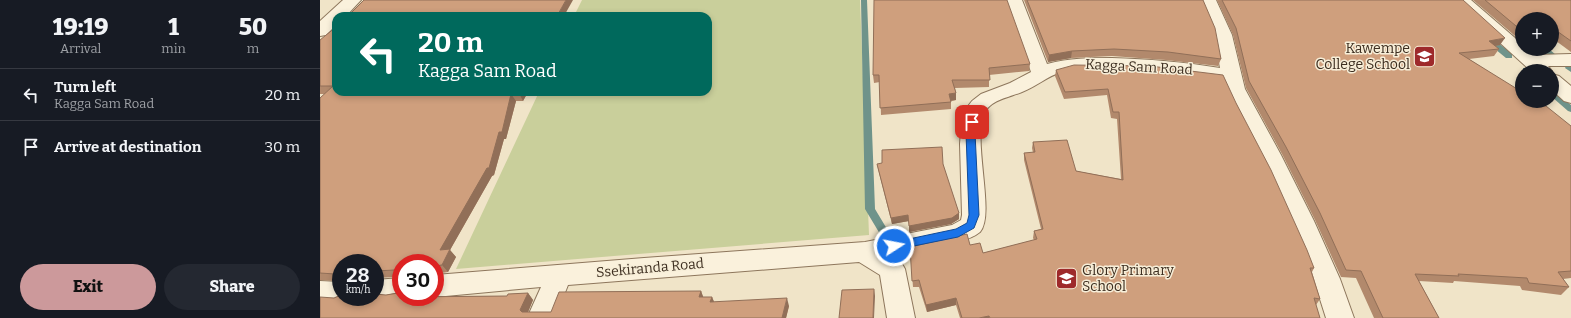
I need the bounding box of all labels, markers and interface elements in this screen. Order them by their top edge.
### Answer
map controls [1515,12,1559,108]
button: + [1515,12,1559,56]
text: 19:19 [53,13,108,41]
text: 1 [168,13,179,41]
text: 50 [239,13,267,41]
text: 20 m [418,26,483,59]
icon: left [352,28,404,80]
place label: Kawempe College School [1316,40,1410,73]
text: Arrival [60,41,101,56]
text: min [161,41,186,56]
text: m [247,41,259,56]
school or university icon: Kawempe College School [1412,43,1438,69]
street label: Kagga Sam Road [1085,56,1193,78]
text: Kagga Sam Road [418,60,557,82]
button: − [1515,64,1559,108]
text: Turn left [54,78,116,96]
icon: left [20,84,42,106]
text: 20 m [265,86,300,104]
text: Kagga Sam Road [54,96,154,111]
pin [955,105,989,139]
icon: arrive [961,111,983,133]
icon: arrive [20,136,42,158]
text: Arrive at destination [54,138,201,156]
text: 30 m [265,138,300,156]
position arrow [873,225,915,267]
speed limit sign: 30 [392,254,444,306]
street label: Ssekiranda Road [595,255,705,281]
place label: Glory Primary School [1082,262,1175,295]
text: 28 [346,263,370,287]
button: Exit [20,264,156,310]
button: Share [164,264,300,310]
school or university icon: Glory Primary School [1053,265,1079,291]
text: km/h [346,284,370,296]

